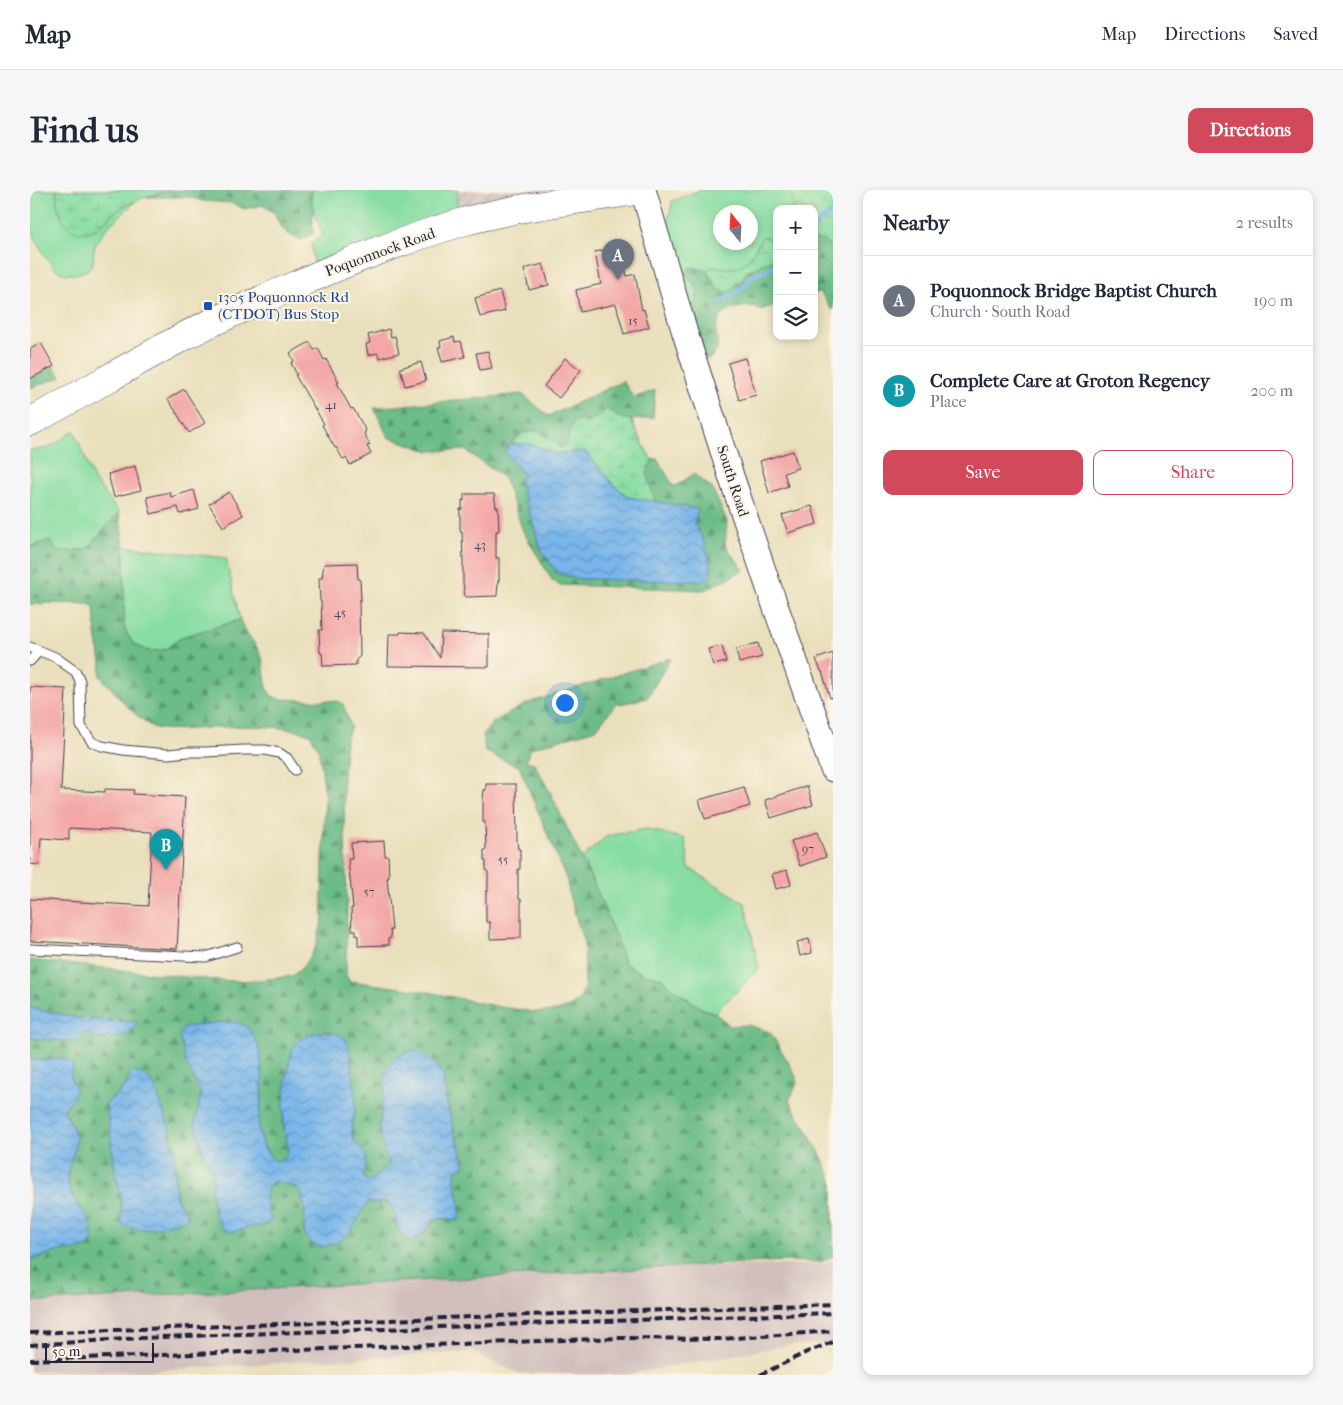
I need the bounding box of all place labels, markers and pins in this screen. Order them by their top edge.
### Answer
pin: A [602,239,634,280]
place label: 1305 Poquonnock Rd (CTDOT) Bus Stop [218,288,350,323]
marker: 1305 Poquonnock Rd (CTDOT) Bus Stop [202,300,214,312]
pin: B [150,829,182,870]

